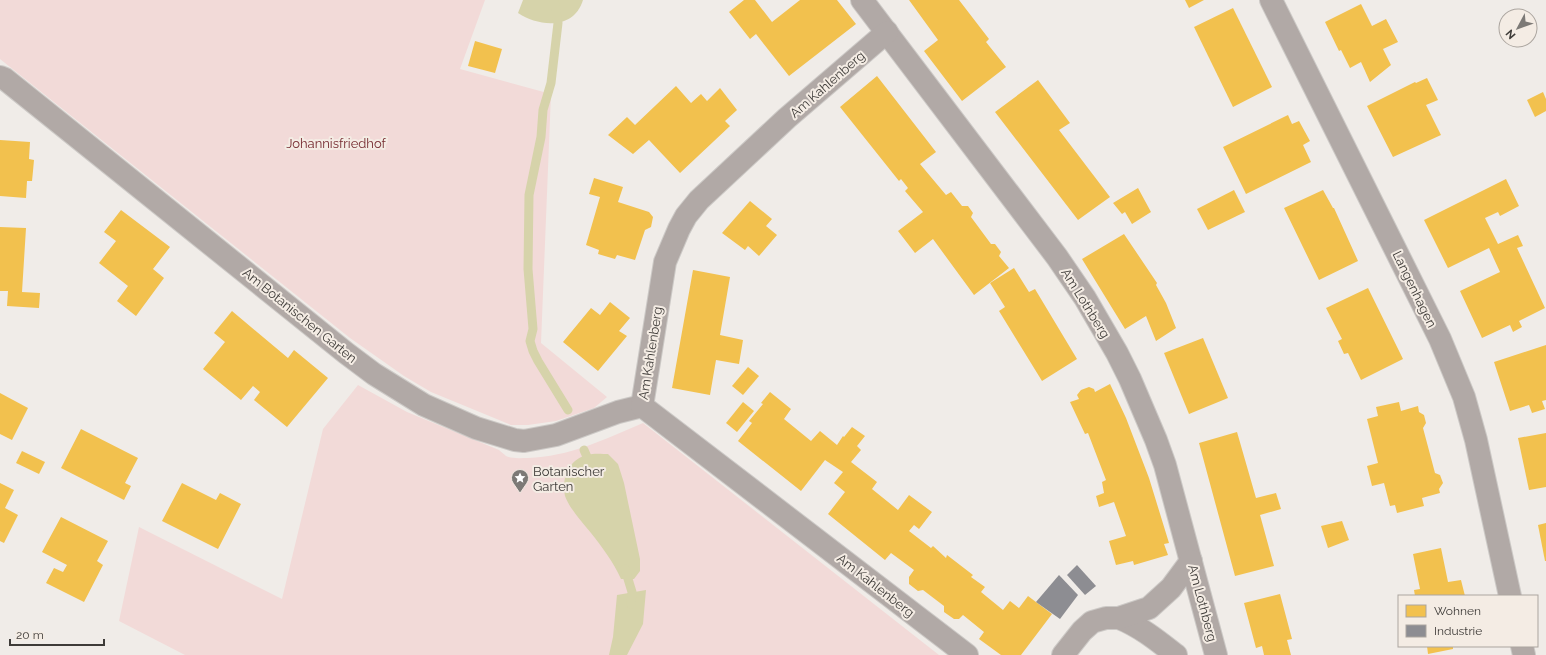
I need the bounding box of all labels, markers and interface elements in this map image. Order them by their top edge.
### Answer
north arrow [1498,8,1538,48]
text: N [1503,27,1518,42]
street label: Am Kahlenberg [787,48,868,121]
park label: Johannisfriedhof [286,136,387,151]
street label: Langenhagen [1390,248,1440,330]
street label: Am Botanischen Garten [240,265,360,366]
street label: Am Lothberg [1058,266,1113,341]
street label: Am Kahlenberg [636,306,665,401]
place label: Botanischer Garten [533,464,605,494]
place icon: Botanischer Garten [510,468,530,493]
street label: Am Kahlenberg [834,551,917,620]
street label: Am Lothberg [1185,563,1220,643]
legend [1398,595,1538,647]
text: Wohnen [1434,604,1481,618]
scale bar [10,621,104,647]
text: Industrie [1434,624,1482,638]
text: 20 m [16,628,44,642]

